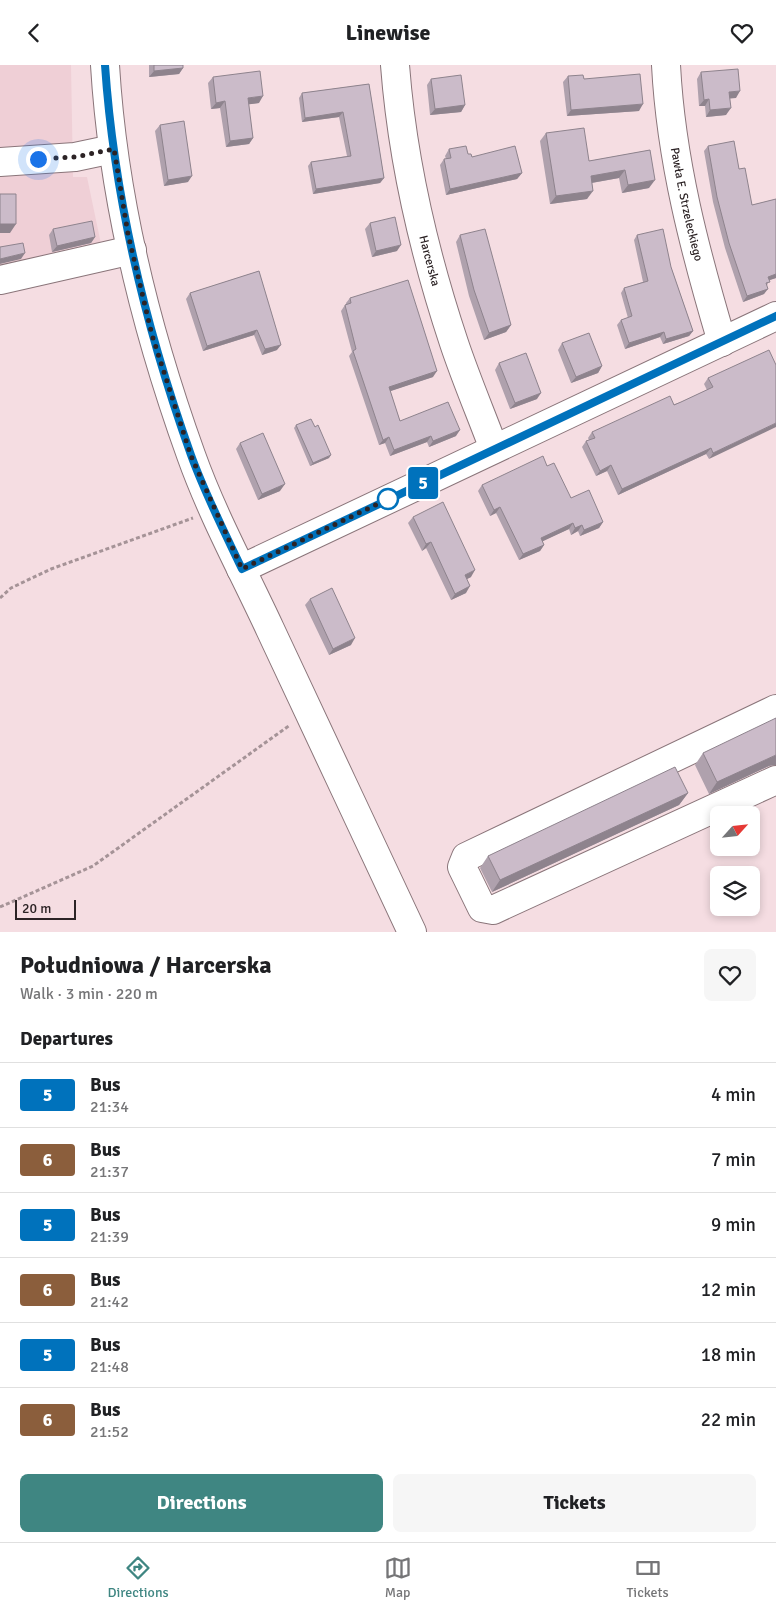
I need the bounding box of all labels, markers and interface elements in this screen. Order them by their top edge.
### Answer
icon: back [20,19,48,47]
text: Linewise [346,19,430,46]
icon: heart [728,19,756,47]
street label: Pawła E. Strzeleckiego [667,146,706,263]
your location [26,147,51,172]
street label: Harcerska [416,234,444,288]
line badge: 5 [407,467,439,499]
text: 5 [418,472,428,494]
unlabelled marker [377,488,399,510]
north arrow [710,806,760,856]
map controls [710,806,760,916]
button: layers [710,866,760,916]
scale bar [15,897,76,920]
text: 20 m [22,900,51,917]
button: heart [704,949,756,1001]
text: Południowa / Harcerska [20,950,272,980]
text: Walk · 3 min · 220 m [20,984,158,1004]
text: Departures [20,1027,113,1051]
text: Bus [90,1073,121,1097]
text: 4 min [711,1083,756,1107]
text: 5 [43,1084,52,1106]
text: 21:34 [90,1097,129,1117]
text: Bus [90,1138,121,1162]
text: 7 min [711,1148,756,1172]
text: 6 [43,1149,52,1171]
text: 21:37 [90,1162,129,1182]
text: Bus [90,1203,121,1227]
text: 9 min [711,1213,756,1237]
text: 5 [43,1214,52,1236]
text: 21:39 [90,1227,129,1247]
text: Bus [90,1268,121,1292]
text: 12 min [701,1278,756,1302]
text: 6 [43,1279,52,1301]
text: 21:42 [90,1292,129,1312]
text: Bus [90,1333,121,1357]
text: 18 min [701,1343,756,1367]
text: 5 [43,1344,52,1366]
text: 21:48 [90,1357,129,1377]
text: Bus [90,1398,121,1422]
text: 22 min [701,1408,756,1432]
text: 6 [43,1409,52,1431]
text: 21:52 [90,1422,129,1442]
button: Directions [20,1474,383,1532]
button: Tickets [393,1474,756,1532]
tab: Directions [107,1554,169,1601]
tab: Map [384,1554,412,1601]
tab: Tickets [626,1554,669,1601]

